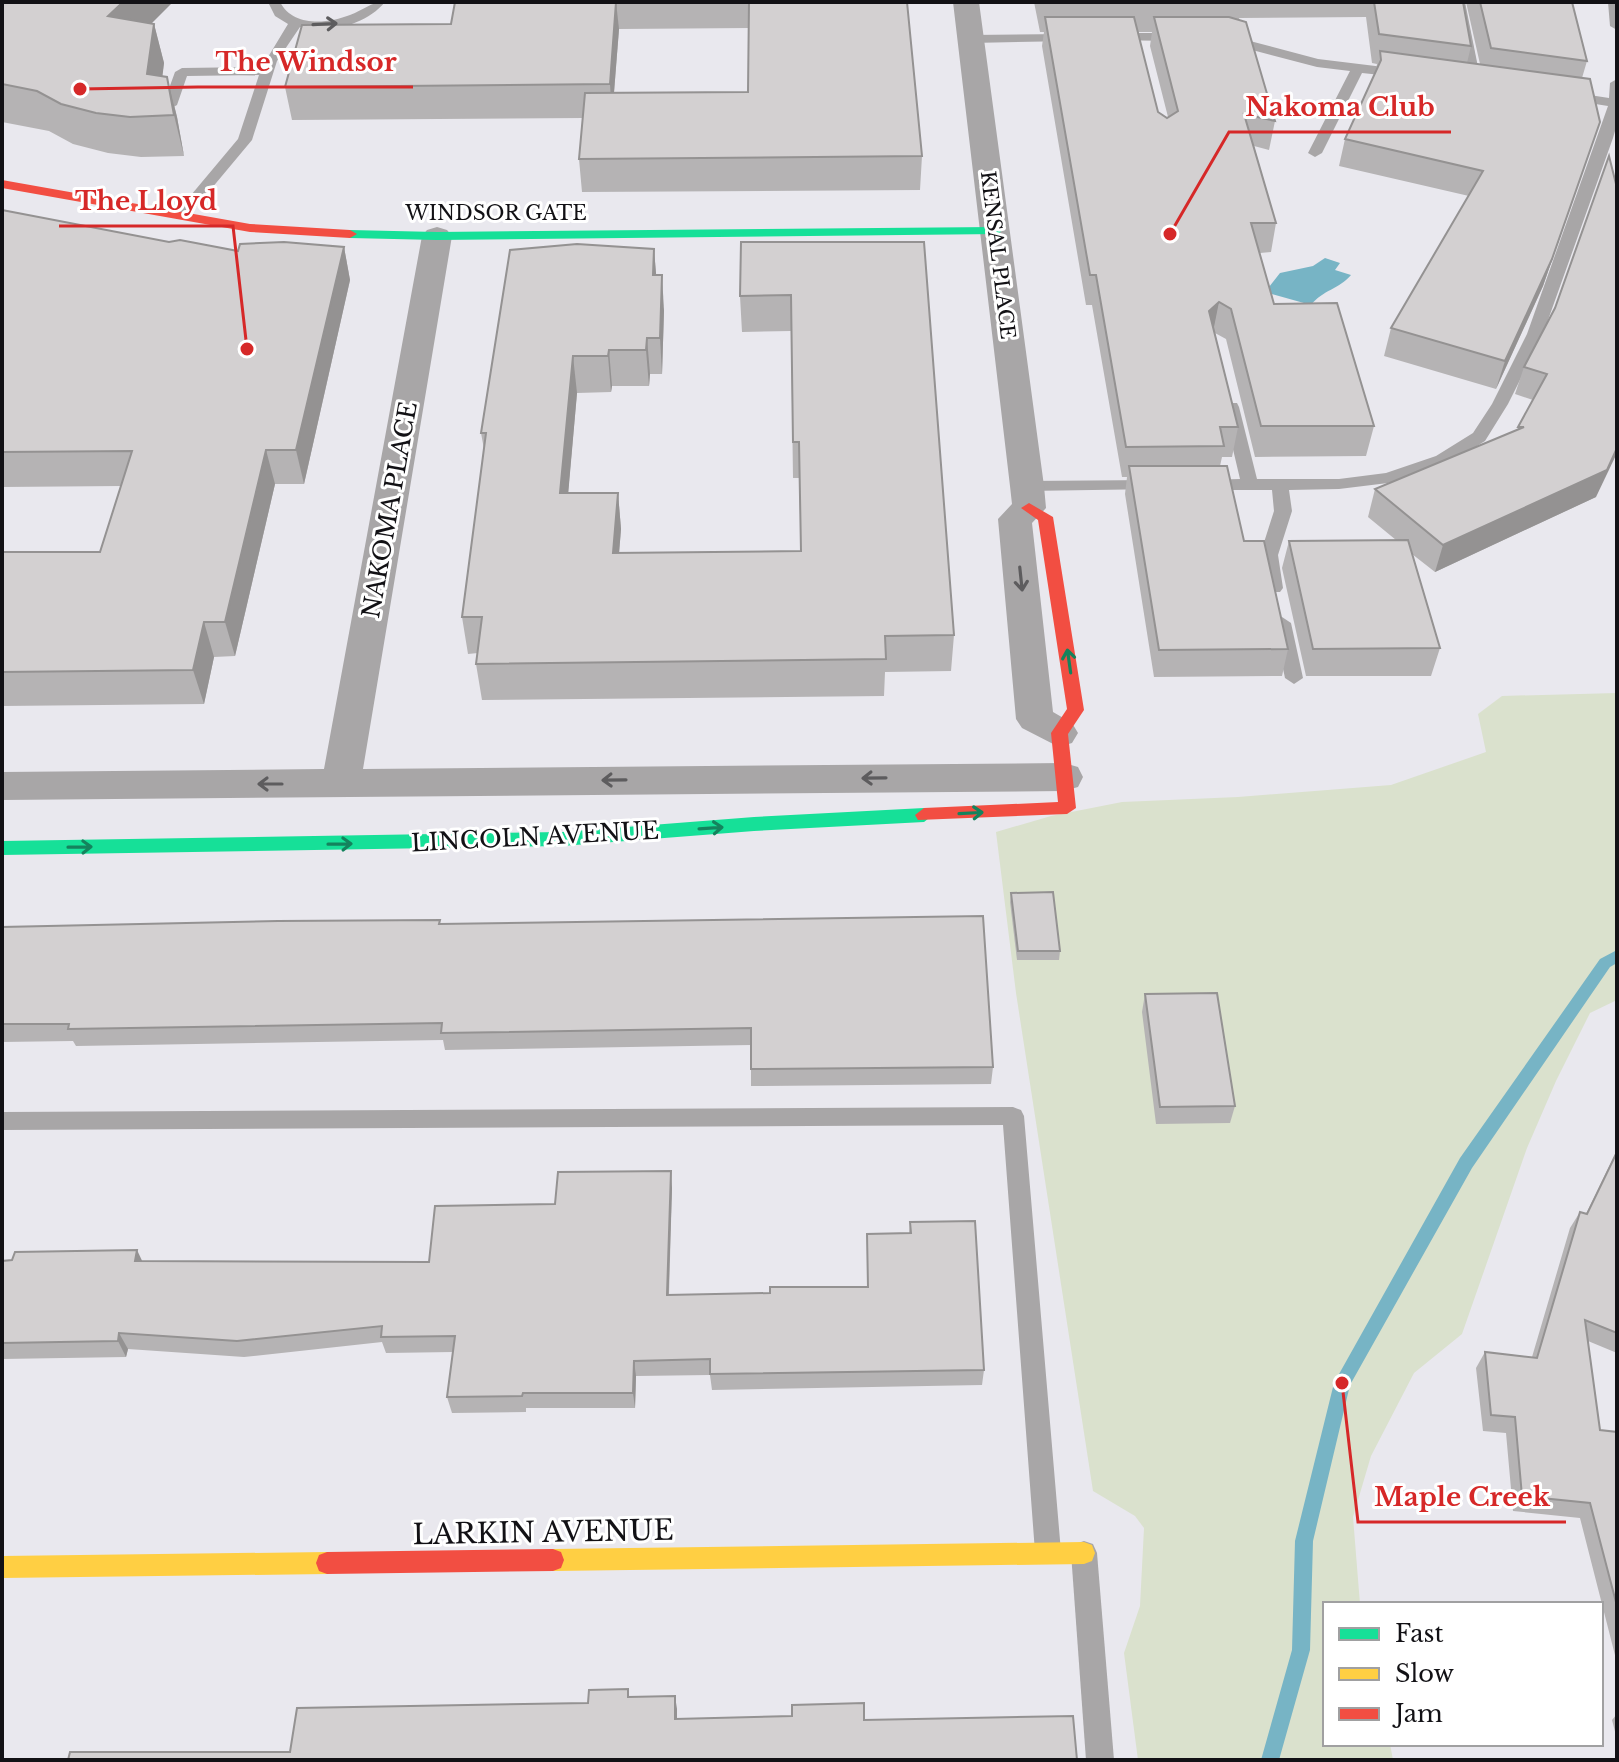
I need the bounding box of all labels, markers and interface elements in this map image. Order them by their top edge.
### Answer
one-way arrow [311,16,338,31]
callout: The Windsor [198,37,413,87]
text: The Windsor [215,46,397,78]
callout: Nakoma Club [1229,82,1451,132]
text: Nakoma Club [1245,91,1435,123]
street label: KENSAL PLACE [976,169,1020,341]
callout: The Lloyd [59,176,233,226]
text: The Lloyd [75,185,217,217]
street label: WINDSOR GATE [404,201,587,225]
street label: NAKOMA PLACE [356,399,423,620]
one-way arrow [1013,565,1028,591]
one-way arrow [1061,649,1076,674]
one-way arrow [861,770,888,785]
one-way arrow [601,773,628,788]
one-way arrow [257,776,284,792]
one-way arrow [957,805,984,820]
street label: LINCOLN AVENUE [410,816,660,857]
one-way arrow [698,820,724,835]
one-way arrow [326,836,353,852]
one-way arrow [66,839,93,855]
callout: Maple Creek [1358,1472,1566,1522]
text: Maple Creek [1374,1481,1551,1513]
street label: LARKIN AVENUE [412,1513,674,1552]
legend [1323,1602,1603,1746]
text: Fast [1395,1619,1443,1648]
text: Slow [1395,1659,1454,1688]
text: Jam [1392,1699,1443,1728]

